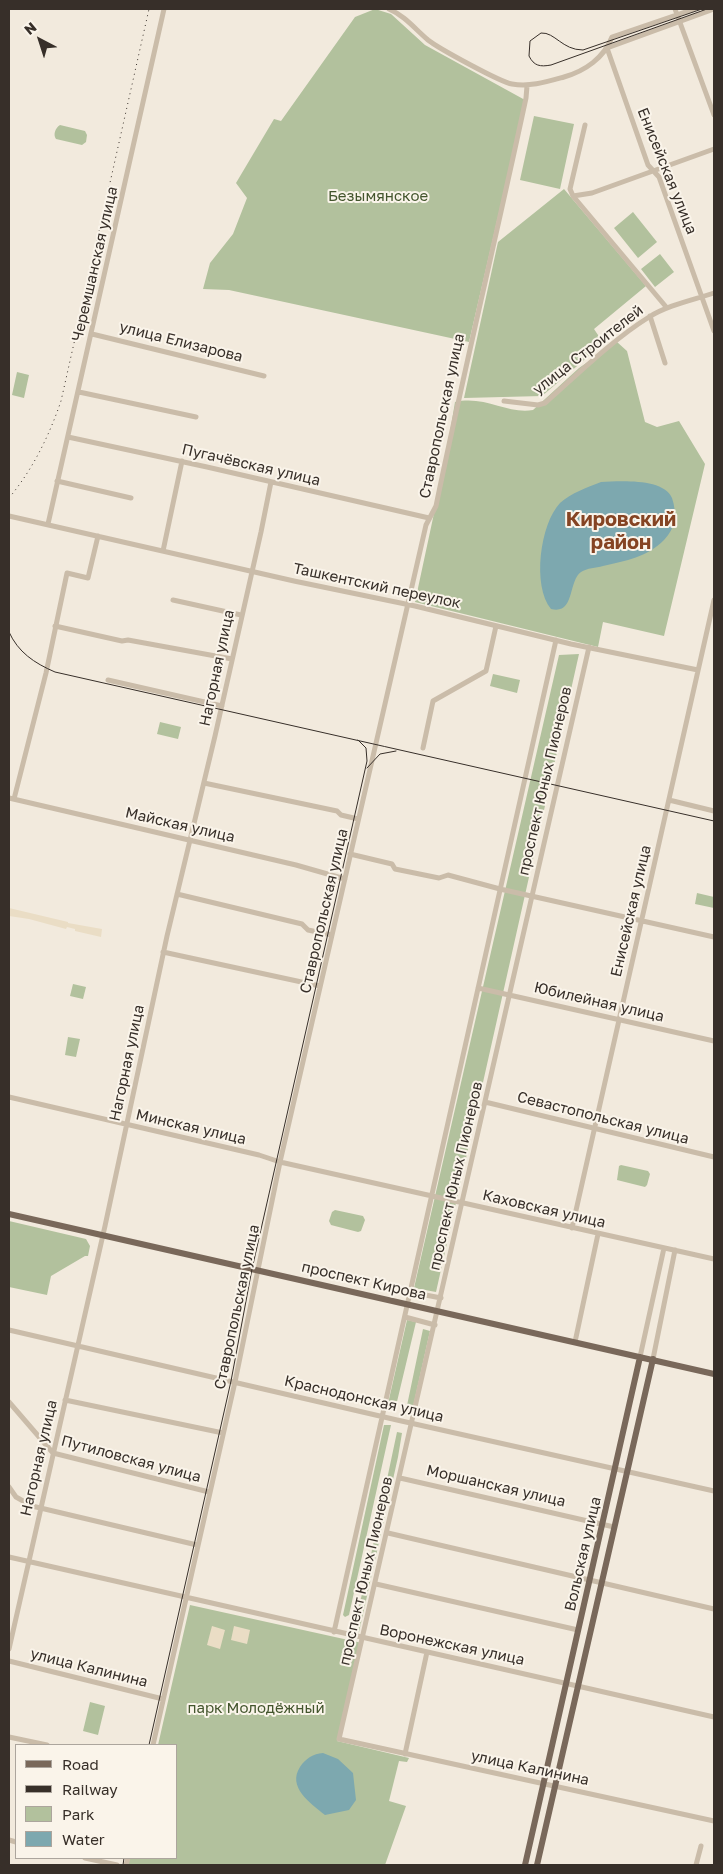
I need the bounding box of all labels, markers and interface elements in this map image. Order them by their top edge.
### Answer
north arrow [15,15,65,65]
text: N [20,18,40,38]
street label: Енисейская улица [633,105,701,237]
street label: Черемшанская улица [68,185,122,343]
park label: Безымянское [328,187,428,205]
street label: улица Строителей [529,301,647,399]
street label: улица Елизарова [117,318,245,366]
street label: Ставропольская улица [416,332,468,500]
street label: Пугачёвская улица [180,440,322,490]
district label: Кировский район [566,508,676,555]
street label: Ташкентский переулок [292,559,462,613]
street label: Нагорная улица [196,608,238,728]
street label: проспект Юных Пионеров [515,685,575,877]
street label: Майская улица [123,804,237,846]
street label: Ставропольская улица [296,827,352,995]
street label: Енисейская улица [607,843,655,979]
street label: Юбилейная улица [532,978,666,1026]
street label: Нагорная улица [106,1003,148,1123]
street label: проспект Юных Пионеров [426,1080,486,1272]
street label: Севастопольская улица [515,1088,691,1148]
street label: Минская улица [134,1106,248,1148]
street label: Каховская улица [481,1186,607,1232]
street label: Ставропольская улица [211,1223,263,1391]
street label: проспект Кирова [300,1258,428,1304]
street label: Краснодонская улица [283,1372,445,1426]
street label: Нагорная улица [17,1398,61,1518]
street label: Путиловская улица [59,1432,203,1486]
street label: Моршанская улица [425,1461,567,1511]
street label: проспект Юных Пионеров [336,1475,396,1667]
street label: Вольская улица [561,1495,605,1613]
street label: Воронежская улица [378,1621,526,1669]
street label: улица Калинина [28,1645,150,1691]
park label: парк Молодёжный [187,1699,325,1717]
legend [15,1744,178,1859]
street label: улица Калинина [469,1747,591,1789]
text: Road [62,1755,99,1773]
text: Railway [62,1780,118,1798]
text: Park [62,1805,94,1823]
text: Water [62,1830,105,1848]

